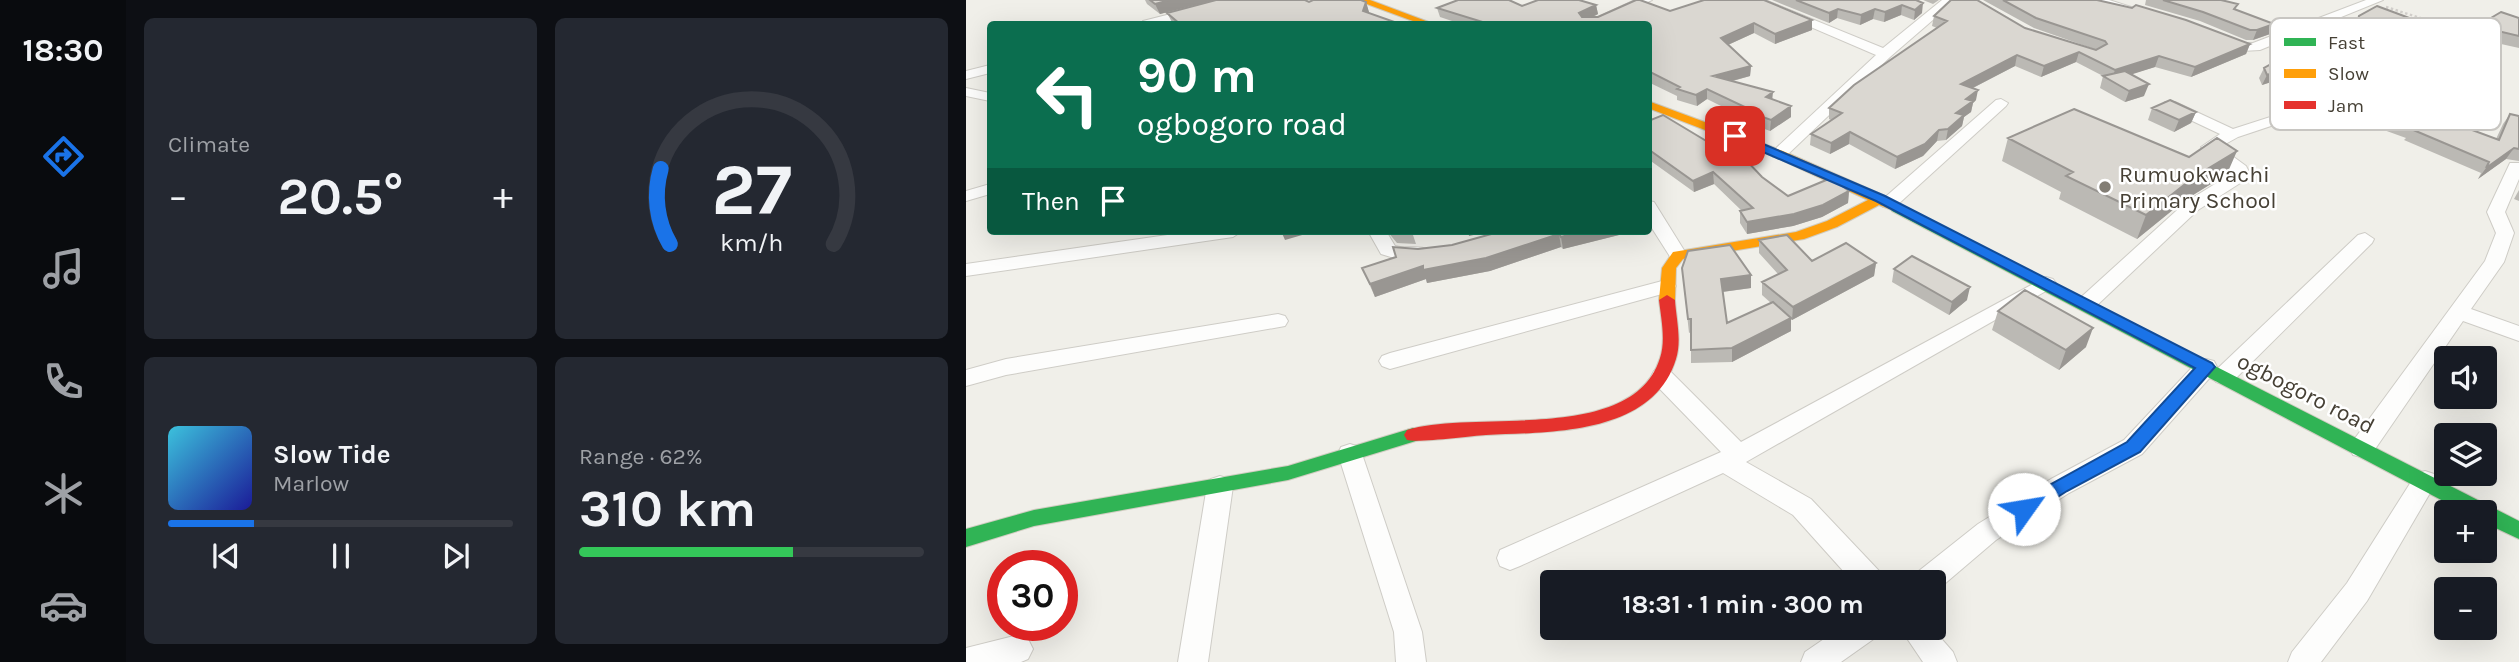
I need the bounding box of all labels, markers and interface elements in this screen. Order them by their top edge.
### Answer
legend [2270,18,2501,130]
text: 18:30 [23,32,103,69]
text: Fast [2328,32,2365,54]
text: 90 m [1137,47,1257,104]
icon: left [1022,49,1113,140]
text: Slow [2328,63,2369,85]
text: Jam [2328,95,2364,117]
text: ogbogoro road [1137,106,1347,143]
pin [1705,106,1765,166]
icon: arrive [1716,117,1754,155]
text: Climate [168,131,250,158]
icon: directions [39,132,88,181]
text: 27 [711,148,792,233]
place label: Rumuokwachi Primary School [2119,161,2277,214]
text: 20.5° [278,166,404,227]
text: − [168,174,188,219]
text: + [493,174,513,219]
marker: Rumuokwachi Primary School [2097,179,2113,195]
icon: arrive [1094,182,1132,220]
text: Then [1022,186,1080,217]
text: km/h [720,228,783,257]
icon: music [39,244,88,293]
map controls [2434,346,2497,640]
button: sound [2434,346,2497,409]
street label: ogbogoro road [2232,347,2379,440]
icon: phone [39,357,88,406]
button: layers [2434,423,2497,486]
text: Slow Tide [273,439,391,470]
text: Range · 62% [579,443,703,470]
icon: climate [39,469,88,518]
text: Marlow [273,470,349,497]
position arrow [1987,472,2061,546]
text: 310 km [579,478,756,539]
button: + [2434,500,2497,563]
icon: previous [207,537,245,575]
icon: pause [322,537,360,575]
icon: next [437,537,475,575]
speed limit sign: 30 [987,550,1078,641]
button: − [2434,577,2497,640]
icon: car [39,581,88,630]
text: 18:31 · 1 min · 300 m [1622,589,1864,620]

